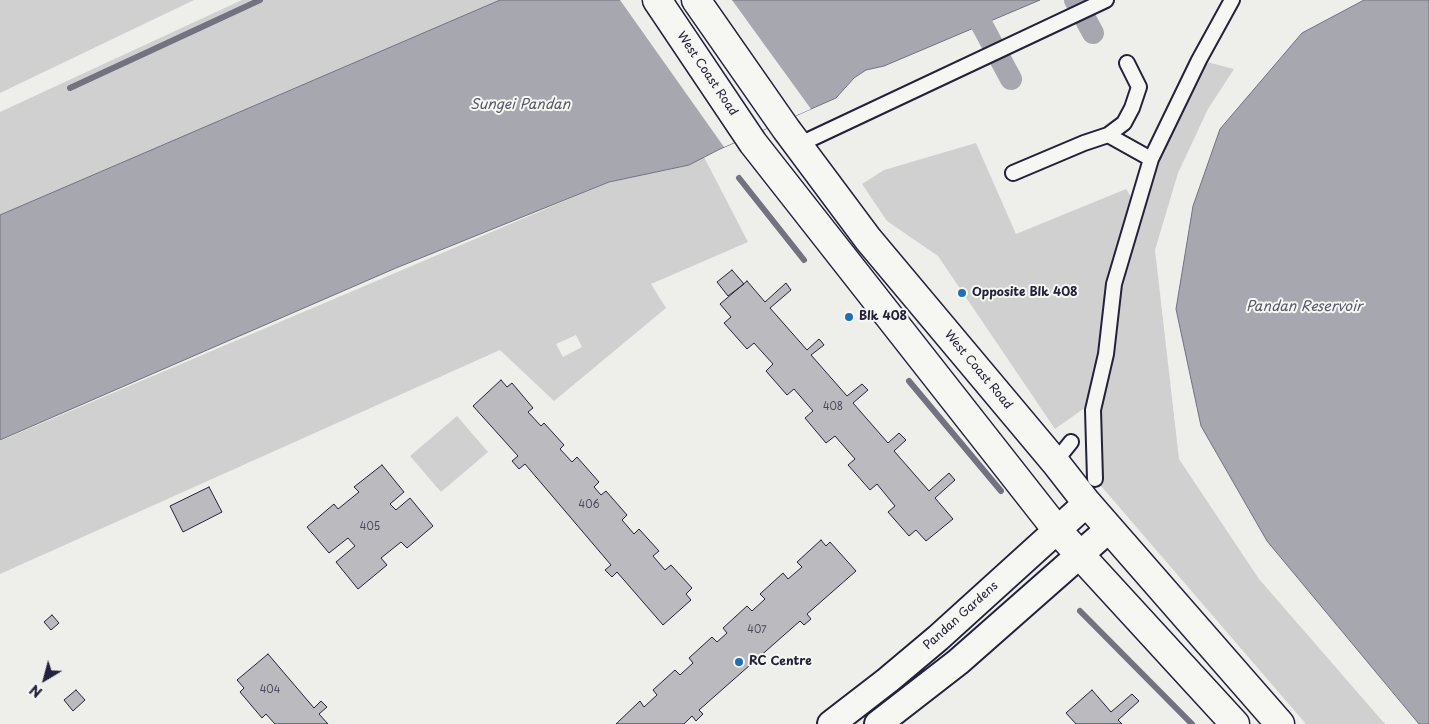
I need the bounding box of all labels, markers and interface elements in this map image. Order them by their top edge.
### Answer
street label: West Coast Road [674,29,740,119]
water label: Sungei Pandan [470,97,570,113]
place label: Opposite Blk 408 [972,286,1078,300]
marker: Opposite Blk 408 [956,287,968,299]
water label: Pandan Reservoir [1246,299,1362,315]
place label: Blk 408 [859,310,907,324]
marker: Blk 408 [843,311,855,323]
street label: West Coast Road [941,328,1015,412]
house number: 408 [823,401,843,413]
house number: 406 [579,499,599,511]
house number: 405 [360,521,380,533]
street label: Pandan Gardens [921,579,1001,653]
house number: 407 [747,624,767,636]
north arrow [20,654,70,704]
place label: RC Centre [749,655,812,669]
marker: RC Centre [733,656,745,668]
text: N [25,680,46,703]
house number: 404 [260,684,280,696]

